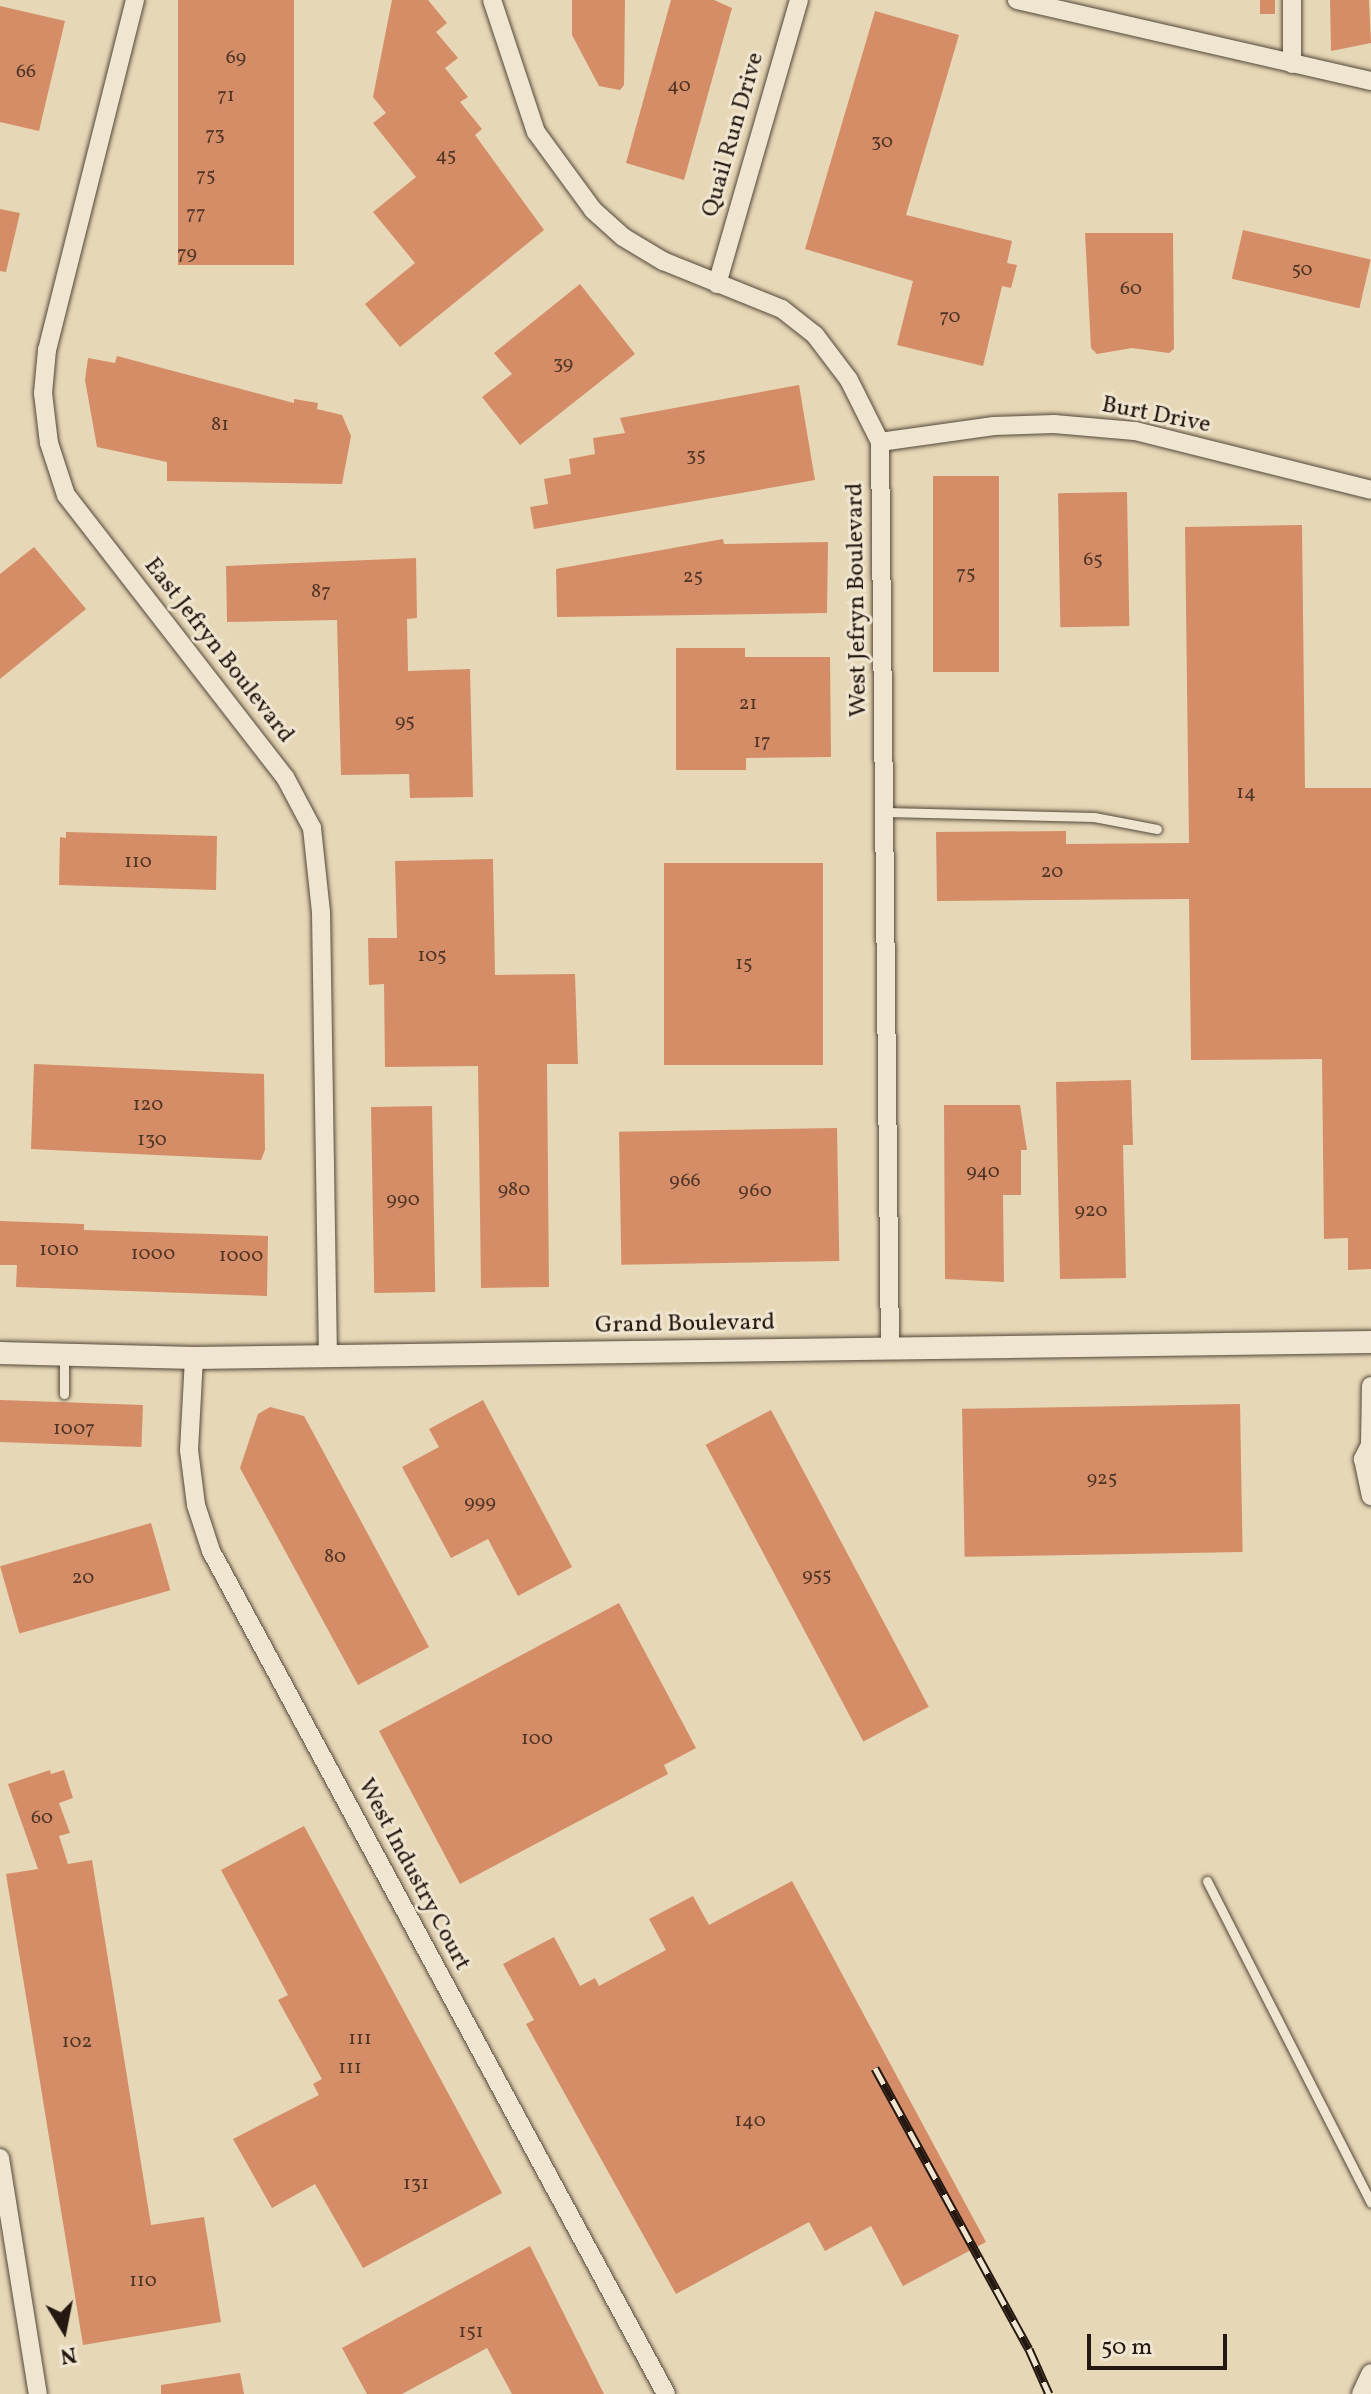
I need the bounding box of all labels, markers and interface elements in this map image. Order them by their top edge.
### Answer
house number: 69 [226,46,246,70]
street label: Quail Run Drive [697,49,771,221]
house number: 66 [16,60,36,84]
house number: 40 [667,74,691,98]
house number: 71 [217,84,235,108]
house number: 73 [205,123,225,147]
house number: 30 [871,130,893,154]
house number: 45 [436,144,456,168]
house number: 75 [196,164,216,188]
house number: 77 [186,202,206,226]
house number: 79 [177,242,197,266]
house number: 50 [1291,258,1313,282]
house number: 60 [1120,277,1142,301]
house number: 70 [940,305,960,329]
house number: 39 [553,352,573,376]
street label: Burt Drive [1099,391,1213,441]
house number: 81 [211,413,229,437]
house number: 35 [686,444,706,468]
street label: West Jefryn Boulevard [842,483,874,717]
house number: 65 [1083,548,1103,572]
street label: East Jefryn Boulevard [137,553,299,749]
house number: 75 [956,562,976,586]
house number: 25 [683,565,703,589]
house number: 87 [311,580,331,604]
house number: 21 [739,692,757,716]
house number: 95 [395,710,415,734]
house number: 17 [753,730,771,754]
house number: 14 [1236,781,1256,805]
house number: 110 [124,850,152,874]
house number: 20 [1041,860,1063,884]
house number: 105 [417,944,447,968]
house number: 15 [735,952,753,976]
house number: 120 [133,1093,163,1117]
house number: 130 [137,1128,167,1152]
house number: 940 [966,1160,1000,1184]
house number: 966 [669,1169,701,1193]
house number: 980 [498,1178,530,1202]
house number: 960 [738,1179,772,1203]
house number: 990 [386,1188,420,1212]
house number: 920 [1075,1199,1107,1223]
house number: 1010 [39,1238,79,1262]
house number: 1000 [131,1242,175,1266]
house number: 1000 [219,1244,263,1268]
street label: Grand Boulevard [595,1309,775,1341]
house number: 1007 [53,1417,95,1441]
house number: 925 [1087,1467,1117,1491]
house number: 999 [464,1491,496,1515]
house number: 80 [324,1545,346,1569]
house number: 955 [802,1564,832,1588]
house number: 20 [72,1566,94,1590]
house number: 100 [521,1727,553,1751]
street label: West Industry Court [350,1774,476,1976]
house number: 60 [31,1806,53,1830]
house number: 111 [348,2027,372,2051]
house number: 102 [62,2030,92,2054]
house number: 111 [338,2056,362,2080]
house number: 140 [734,2109,766,2133]
house number: 131 [403,2172,429,2196]
house number: 110 [129,2269,157,2293]
north arrow [24,2290,104,2370]
scale bar [1091,2318,1231,2368]
house number: 151 [458,2320,484,2344]
text: 50 m [1101,2331,1153,2365]
text: N [58,2337,79,2371]

